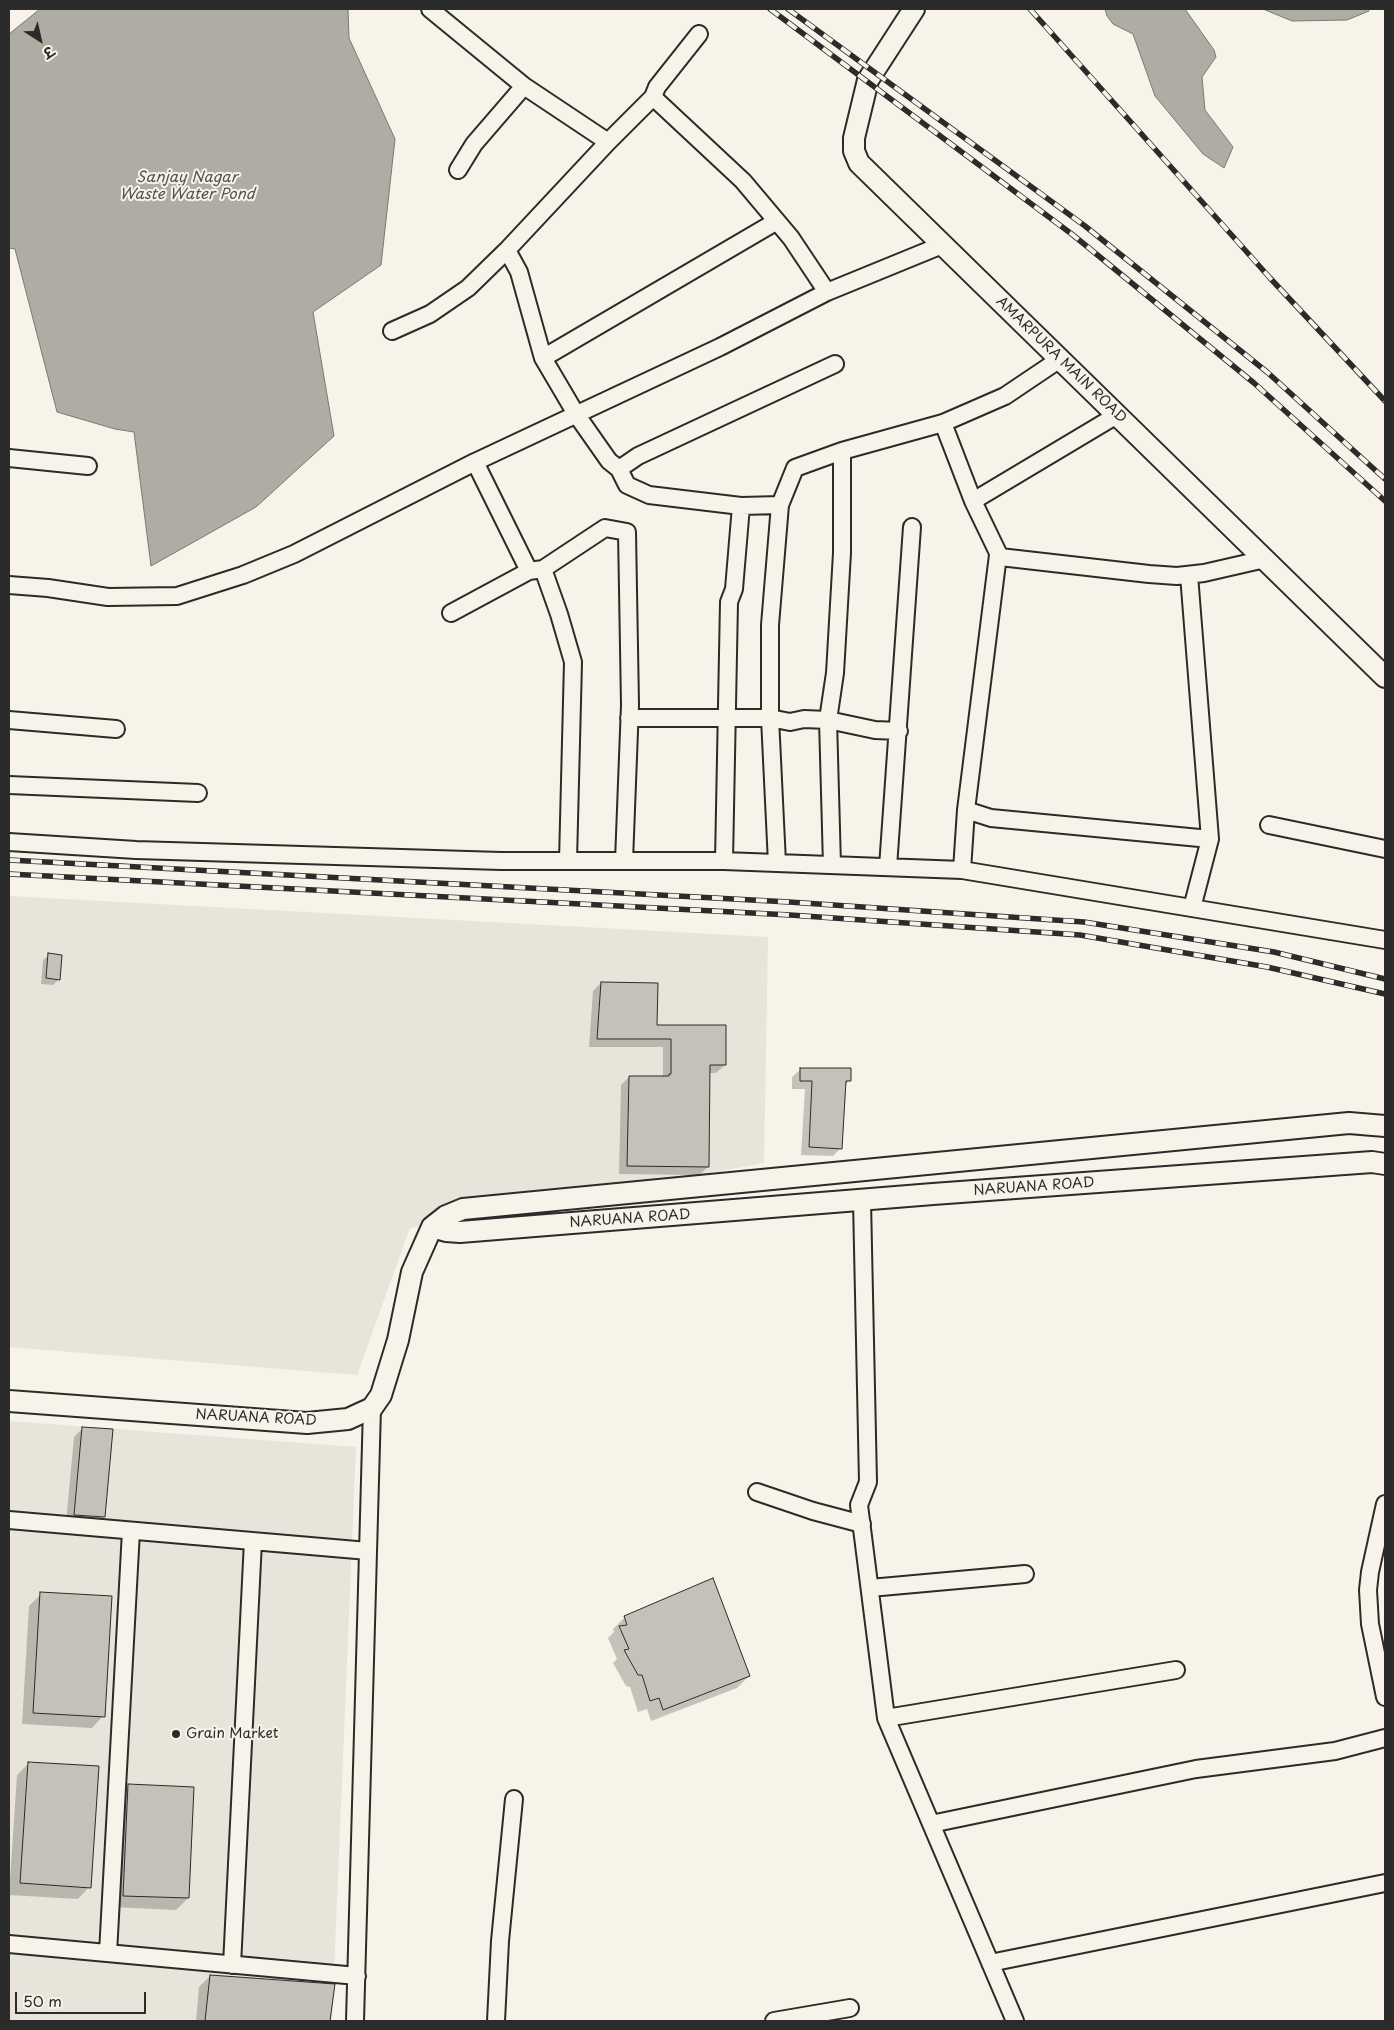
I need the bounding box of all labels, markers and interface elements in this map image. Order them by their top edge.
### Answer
north arrow [15,15,65,65]
text: उ [39,41,59,64]
water label: Sanjay Nagar Waste Water Pond [120,169,254,204]
street label: AMARPURA MAIN ROAD [992,293,1130,427]
street label: NARUANA ROAD [973,1174,1095,1200]
street label: NARUANA ROAD [569,1206,691,1232]
street label: NARUANA ROAD [195,1406,317,1430]
place label: Grain Market [186,1726,279,1742]
marker: Grain Market [170,1728,182,1740]
scale bar [18,1982,149,2014]
text: 50 m [23,1989,62,2012]

